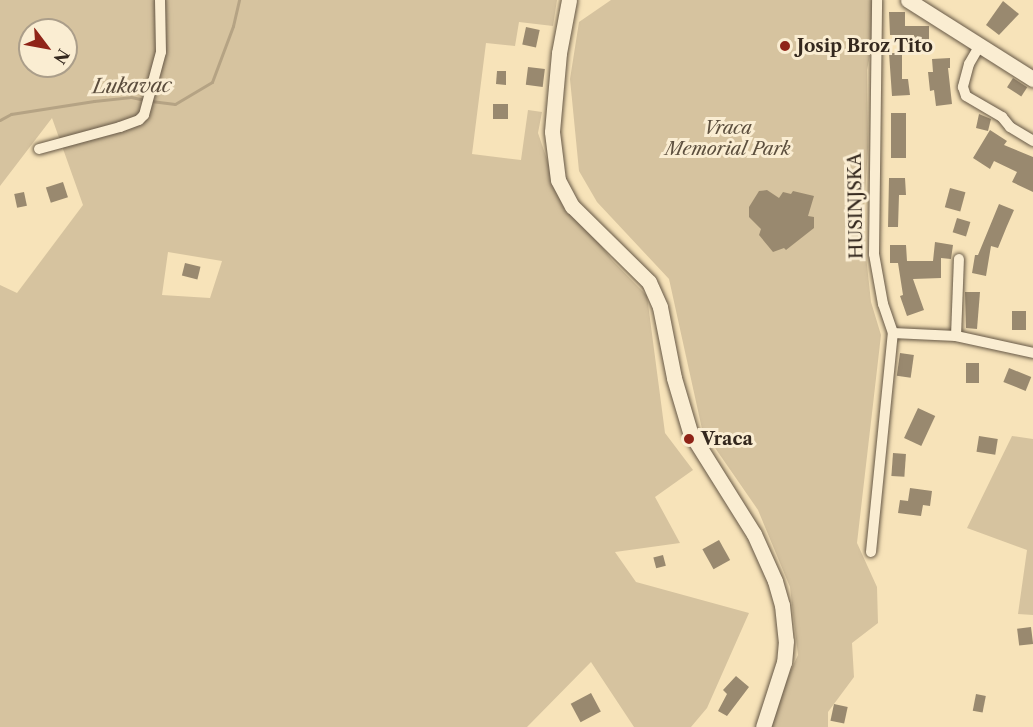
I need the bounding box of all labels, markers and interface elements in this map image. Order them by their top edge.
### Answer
north arrow [18,18,78,78]
place label: Josip Broz Tito [797,35,933,57]
marker: Josip Broz Tito [778,39,792,53]
text: N [49,45,74,68]
water label: Lukavac [92,73,172,99]
park label: Vraca Memorial Park [665,118,791,160]
street label: HUSINJSKA [844,153,868,259]
place label: Vraca [701,428,753,450]
marker: Vraca [682,432,696,446]

